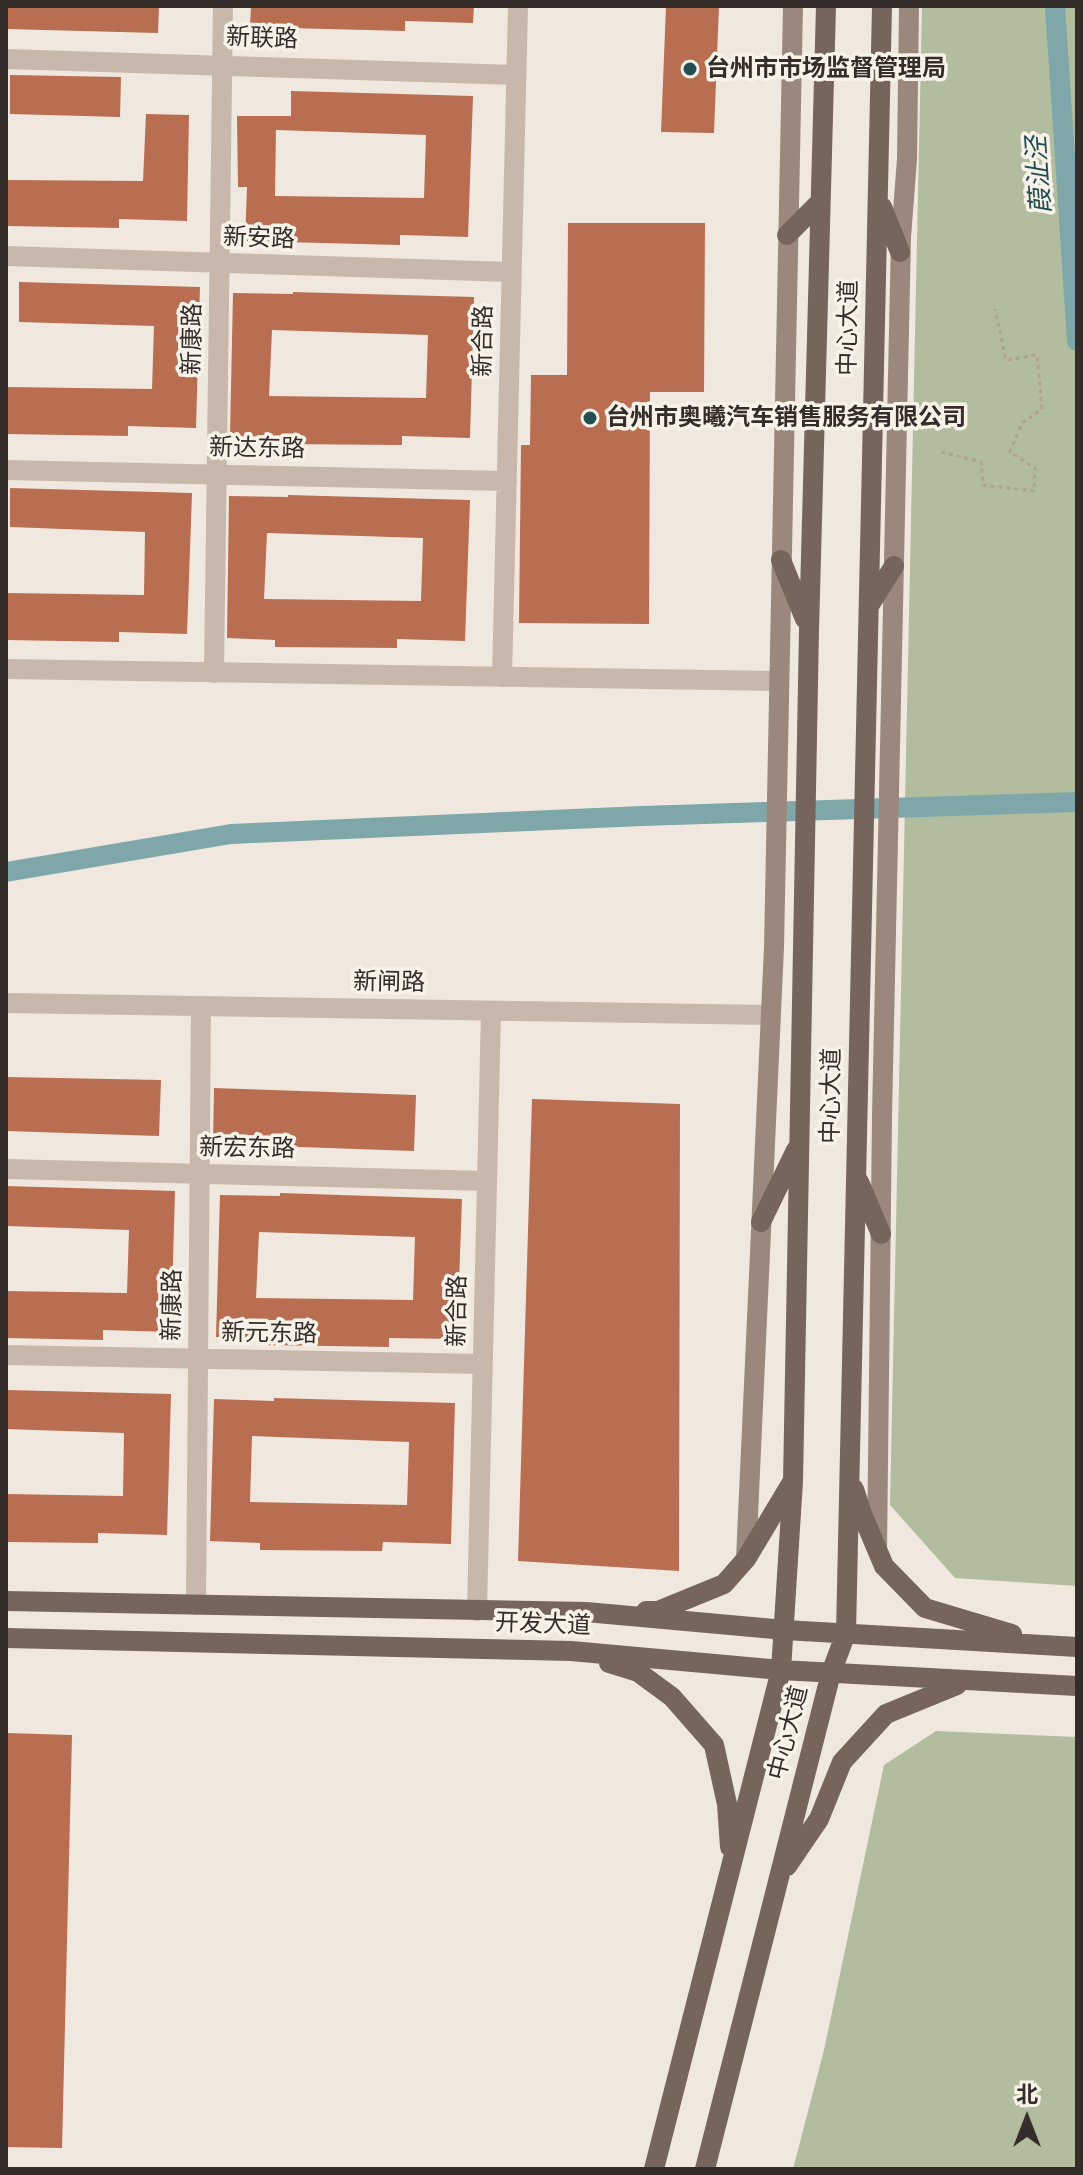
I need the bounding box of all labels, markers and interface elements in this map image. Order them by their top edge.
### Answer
street label: 新联路 [226,23,298,55]
place label: 台州市市场监督管理局 [706,55,946,83]
marker: 台州市市场监督管理局 [681,60,699,78]
water label: 葭沚泾 [1022,135,1058,215]
street label: 新安路 [223,223,295,255]
street label: 中心大道 [834,280,864,376]
street label: 新康路 [178,303,208,375]
street label: 新合路 [469,305,499,377]
place label: 台州市奥曦汽车销售服务有限公司 [606,404,966,432]
marker: 台州市奥曦汽车销售服务有限公司 [581,409,599,427]
street label: 新达东路 [209,434,305,464]
street label: 新闸路 [353,968,425,998]
street label: 中心大道 [817,1048,847,1144]
street label: 新宏东路 [199,1134,295,1164]
street label: 新康路 [158,1269,188,1341]
street label: 新合路 [443,1275,473,1347]
street label: 新元东路 [221,1319,317,1349]
street label: 开发大道 [495,1609,591,1641]
street label: 中心大道 [763,1683,815,1783]
north arrow [987,2079,1067,2159]
text: 北 [1016,2082,1038,2107]

